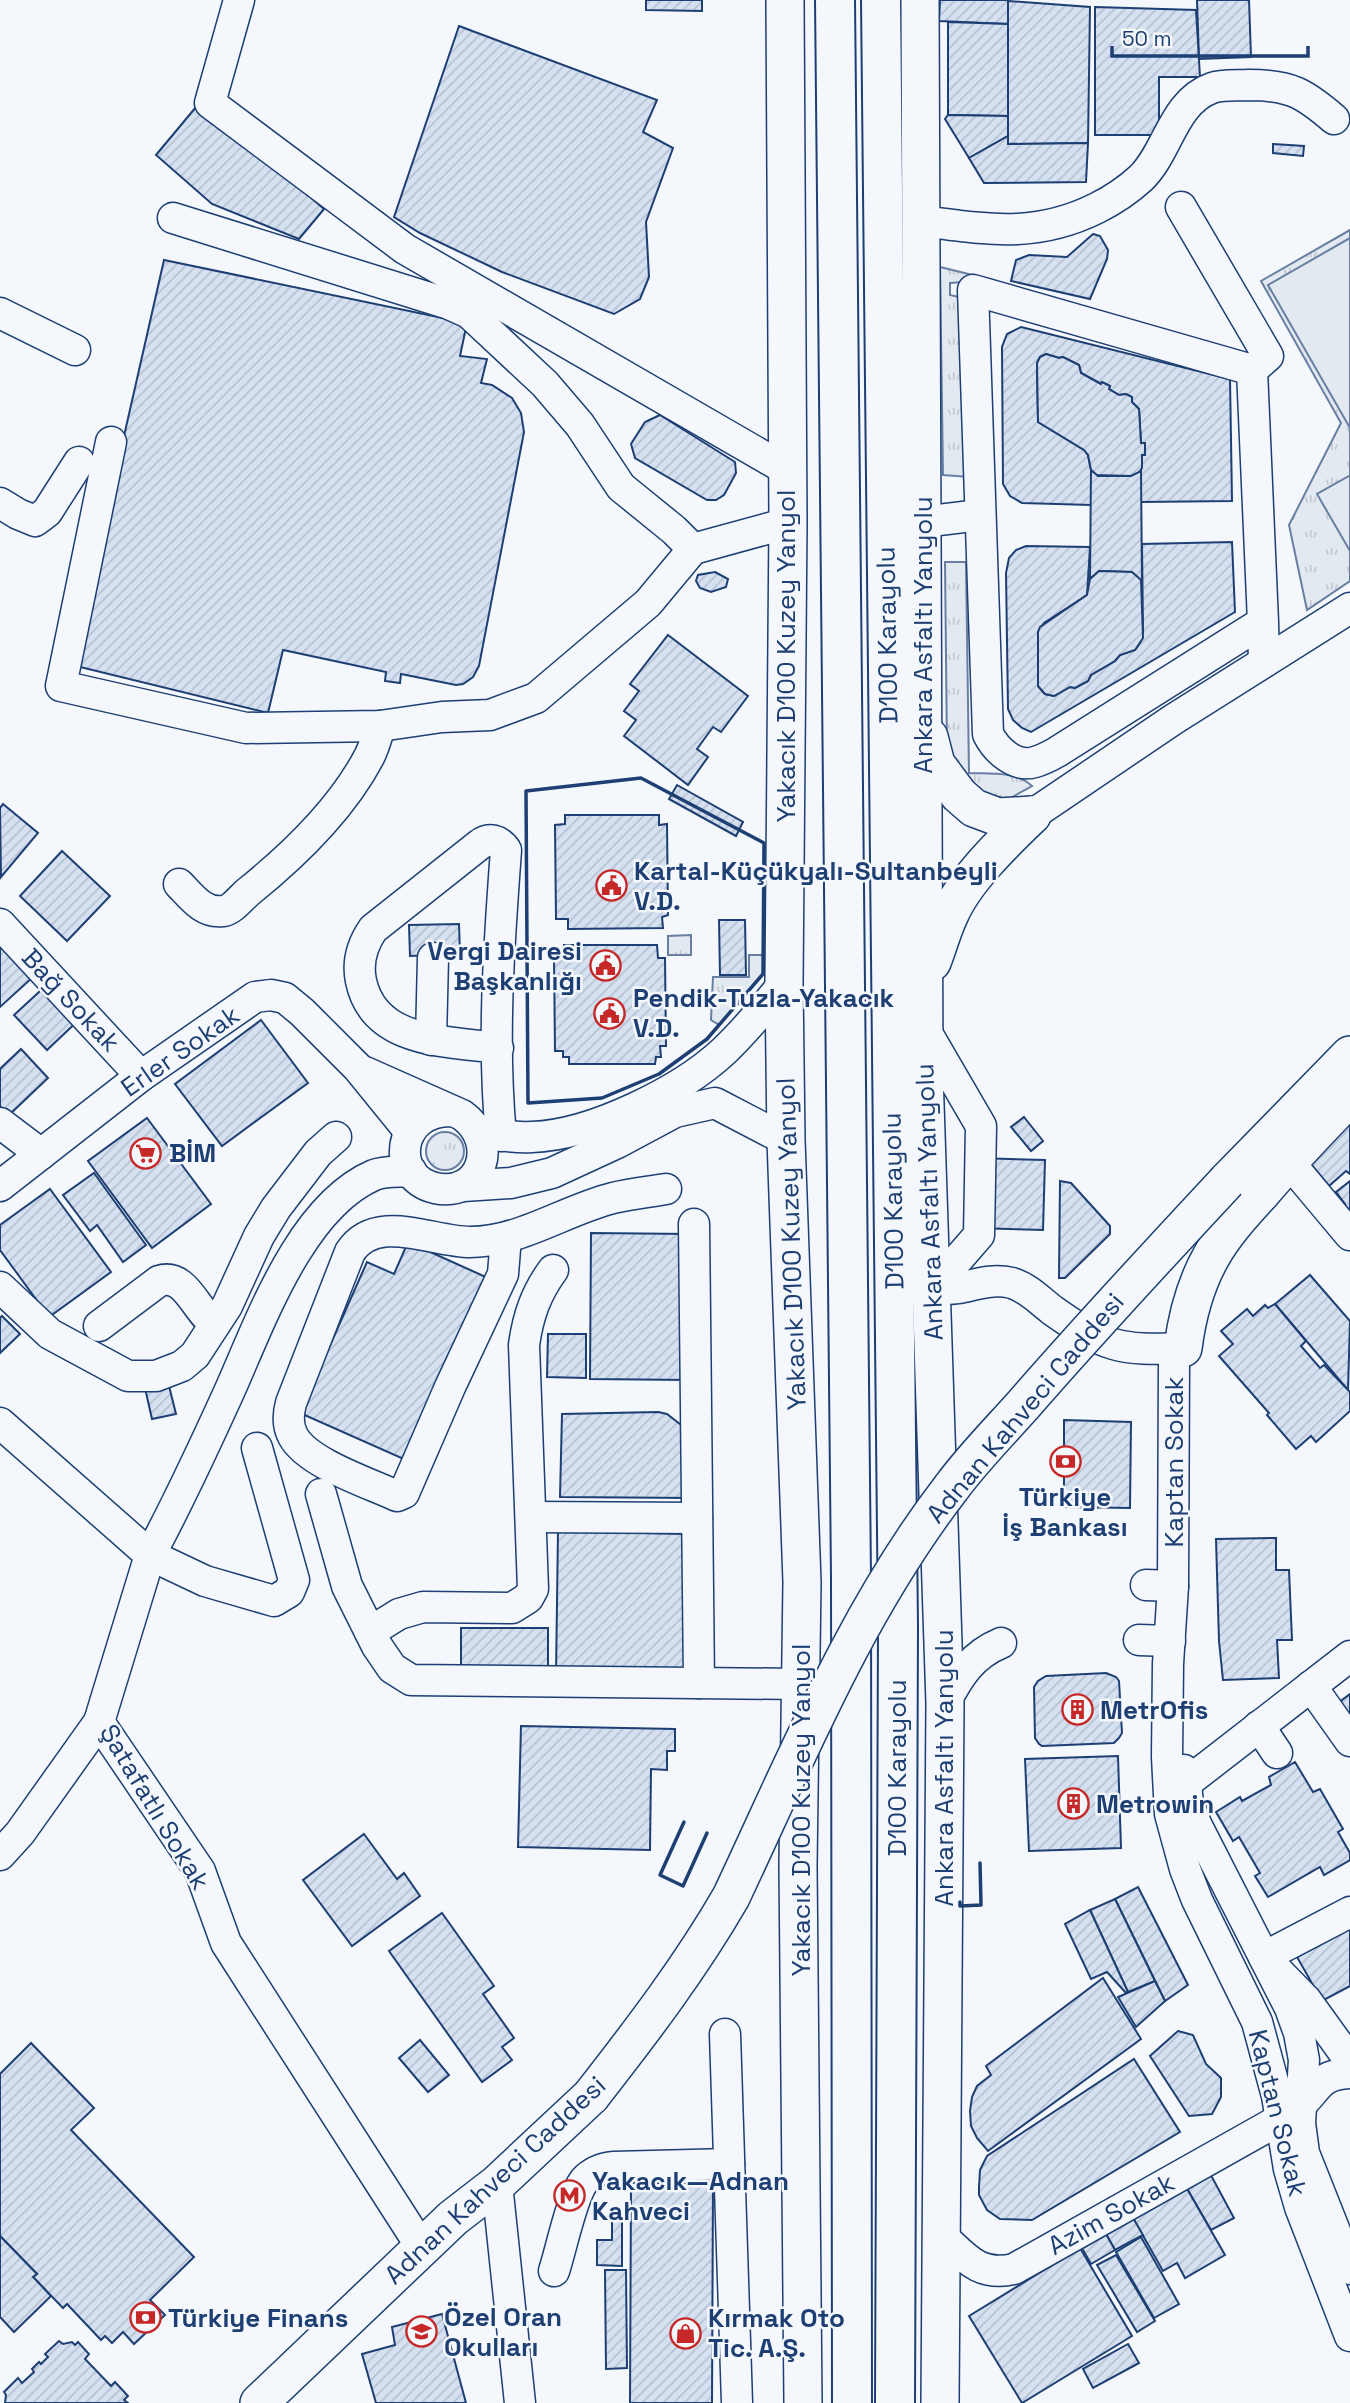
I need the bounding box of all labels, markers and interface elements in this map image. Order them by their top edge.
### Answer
scale bar [1112,14,1308,58]
text: 50 m [1122,25,1172,52]
street label: Yakacık D100 Kuzey Yanyol [769,490,803,822]
street label: Ankara Asfaltı Yanyolu [906,496,940,774]
street label: D100 Karayolu [868,546,906,724]
place label: Kartal-Küçükyalı-Sultanbeyli V.D. [634,854,998,918]
public building icon: Kartal-Küçükyalı-Sultanbeyli V.D. [594,869,628,903]
place label: Vergi Dairesi Başkanlığı [427,934,582,998]
street label: Bağ Sokak [14,941,128,1059]
public building icon: Vergi Dairesi Başkanlığı [588,949,622,983]
place label: Pendik-Tuzla-Yakacık V.D. [633,981,895,1045]
public building icon: Pendik-Tuzla-Yakacık V.D. [593,996,627,1030]
street label: Erler Sokak [114,998,246,1104]
street label: Ankara Asfaltı Yanyolu [907,1063,951,1341]
street label: Yakacık D100 Kuzey Yanyol [768,1077,814,1411]
street label: D100 Karayolu [874,1112,912,1290]
supermarket icon: BİM [129,1136,163,1170]
place label: BİM [169,1136,216,1170]
street label: Adnan Kahveci Caddesi [919,1286,1131,1530]
street label: Kaptan Sokak [1157,1376,1191,1548]
bank icon: Türkiye İş Bankası [1048,1444,1082,1478]
place label: Türkiye İş Bankası [1002,1480,1128,1544]
street label: Ankara Asfaltı Yanyolu [927,1629,961,1907]
street label: Yakacık D100 Kuzey Yanyol [784,1644,818,1976]
street label: D100 Karayolu [880,1679,914,1857]
building icon: MetrOfis [1060,1693,1094,1727]
place label: MetrOfis [1100,1693,1208,1727]
street label: Şatafatlı Sokak [92,1718,218,1896]
building icon: Metrowin [1056,1787,1090,1821]
place label: Metrowin [1096,1787,1214,1821]
street label: Kaptan Sokak [1241,2026,1315,2200]
street label: Adnan Kahveci Caddesi [377,2068,613,2292]
place label: Yakacık—Adnan Kahveci [592,2164,789,2228]
street label: Azim Sokak [1042,2165,1180,2263]
metro station icon: Yakacık—Adnan Kahveci [552,2179,586,2213]
place label: Özel Oran Okulları [444,2300,562,2364]
bank icon: Türkiye Finans [128,2301,162,2335]
place label: Türkiye Finans [168,2301,348,2335]
place label: Kırmak Oto Tic. A.Ş. [708,2301,845,2365]
school or university icon: Özel Oran Okulları [404,2315,438,2349]
shop icon: Kırmak Oto Tic. A.Ş. [668,2316,702,2350]

